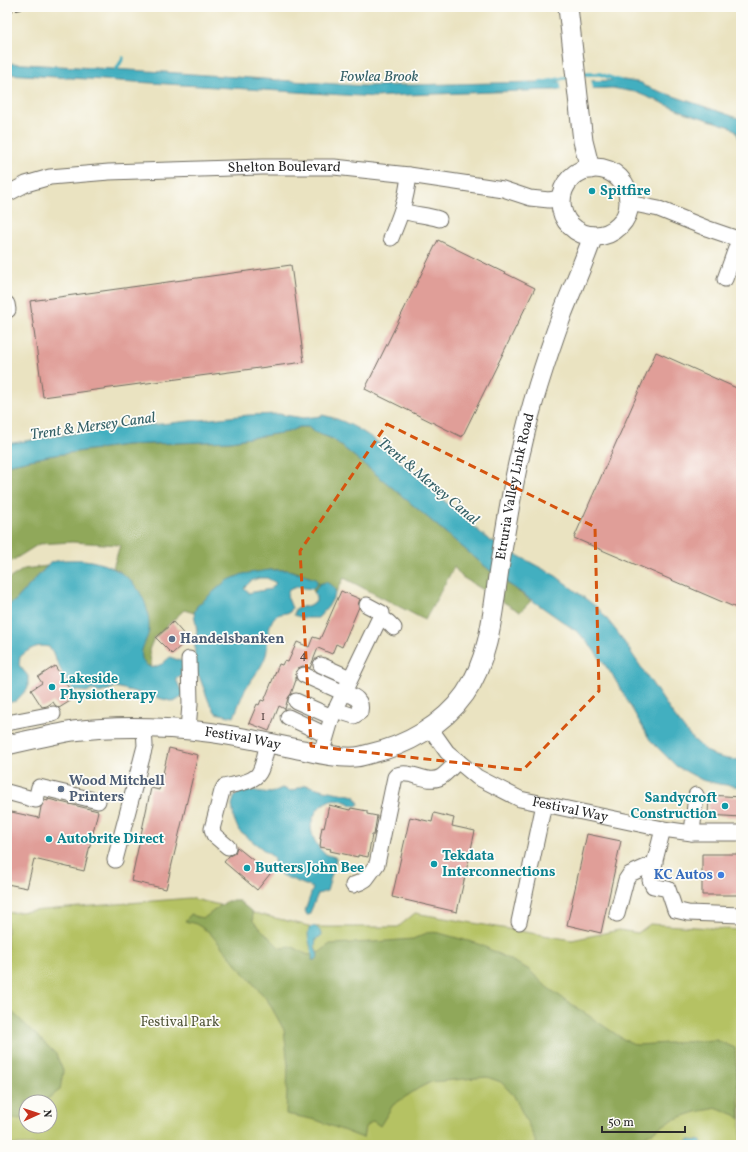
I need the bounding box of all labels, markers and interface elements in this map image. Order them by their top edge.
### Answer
water label: Fowlea Brook [340,67,419,88]
street label: Shelton Boulevard [227,157,342,178]
place label: Spitfire [600,182,651,201]
marker: Spitfire [587,186,597,196]
water label: Trent & Mersey Canal [29,408,157,446]
street label: Etruria Valley Link Road [491,411,539,561]
water label: Trent & Mersey Canal [373,433,483,531]
place label: Handelsbanken [180,630,284,649]
marker: Handelsbanken [167,634,177,644]
house number: 4 [299,648,307,664]
place label: Lakeside Physiotherapy [60,670,157,705]
marker: Lakeside Physiotherapy [47,682,57,692]
house number: 1 [261,709,265,725]
street label: Festival Way [203,722,283,755]
place label: Wood Mitchell Printers [69,772,165,807]
marker: Wood Mitchell Printers [56,784,66,794]
place label: Sandycroft Construction [630,789,717,824]
street label: Festival Way [530,792,610,827]
marker: Sandycroft Construction [720,801,730,811]
place label: Autobrite Direct [57,830,164,849]
marker: Autobrite Direct [44,834,54,844]
place label: Tekdata Interconnections [442,847,555,882]
place label: Butters John Bee [255,859,364,878]
marker: Tekdata Interconnections [429,859,439,869]
marker: Butters John Bee [242,863,252,873]
place label: KC Autos [654,866,713,885]
marker: KC Autos [716,870,726,880]
park label: Festival Park [141,1013,220,1032]
north arrow [18,1094,58,1134]
scale bar [602,1108,685,1134]
text: N [39,1109,54,1118]
text: 50 m [608,1115,634,1131]

